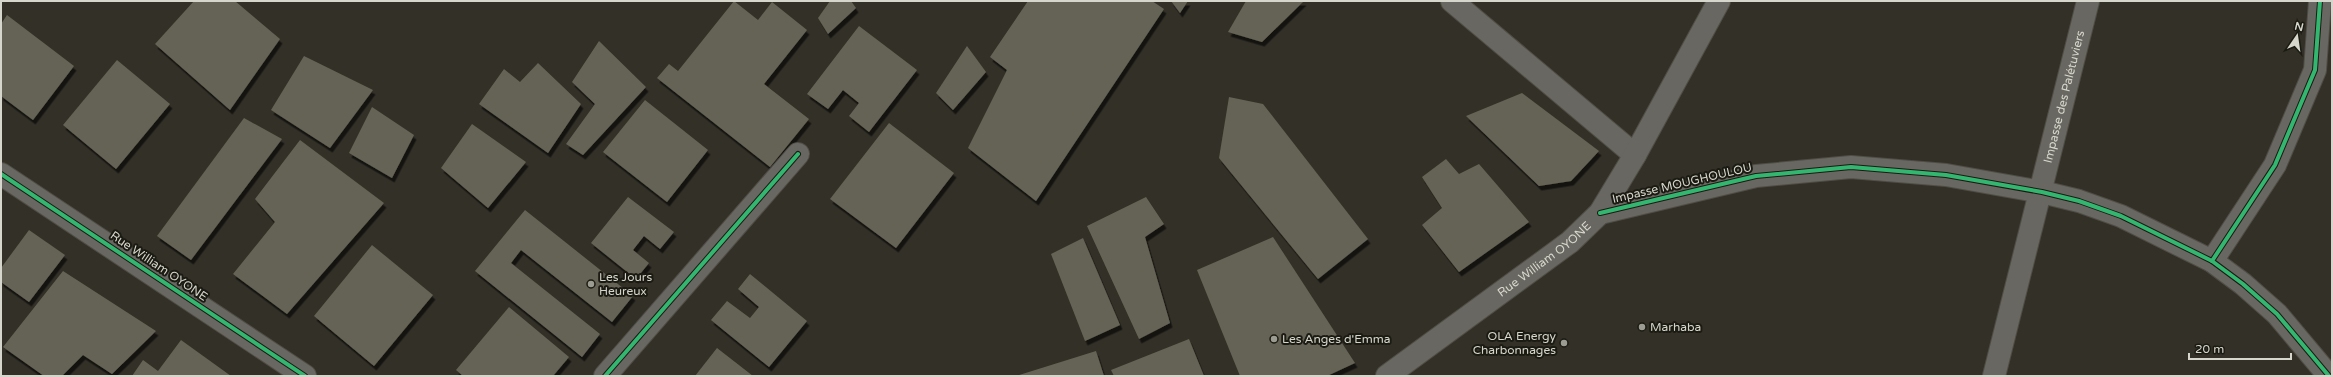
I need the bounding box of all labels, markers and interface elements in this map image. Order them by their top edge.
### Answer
north arrow [2277,16,2317,56]
text: N [2293,19,2305,34]
street label: Impasse des Palétuviers [2041,29,2087,164]
street label: Impasse MOUGHOULOU [1611,160,1753,206]
street label: Rue William OYONE [1495,218,1594,300]
street label: Rue William OYONE [108,228,211,304]
place label: Les Jours Heureux [599,270,652,298]
marker: Les Jours Heureux [586,279,596,289]
place label: Marhaba [1650,320,1701,334]
marker: Marhaba [1637,322,1647,332]
place label: OLA Energy Charbonnages [1473,329,1557,357]
place label: Les Anges d'Emma [1282,332,1391,346]
marker: Les Anges d'Emma [1269,334,1279,344]
scale bar [2189,335,2291,361]
marker: OLA Energy Charbonnages [1559,338,1569,348]
text: 20 m [2195,342,2224,356]

